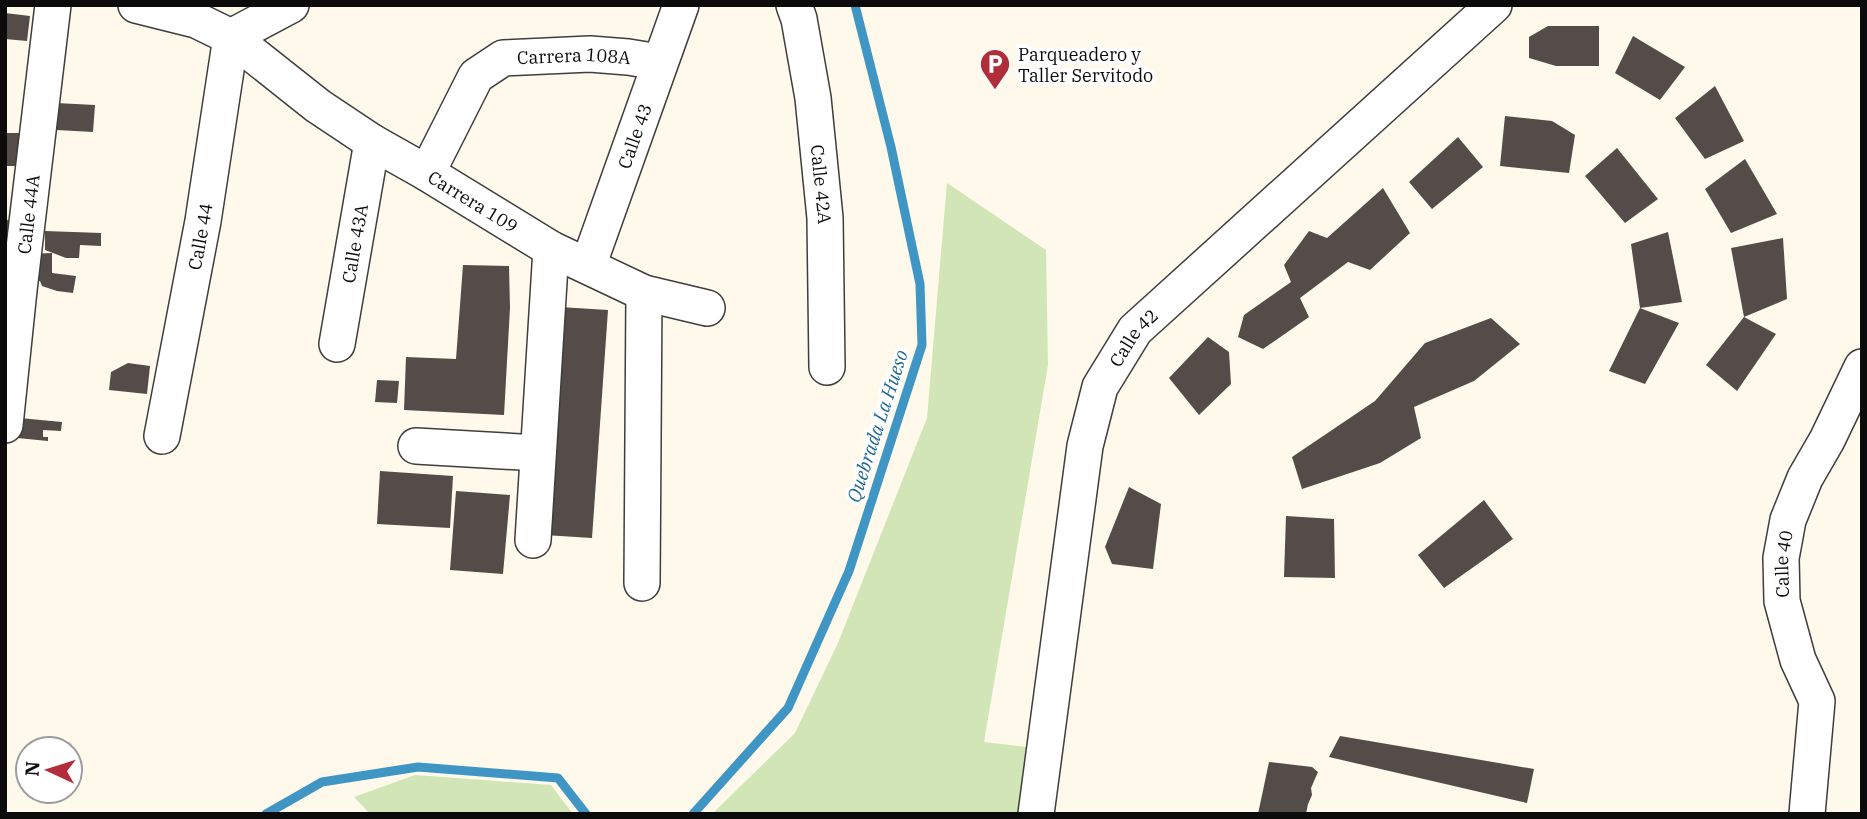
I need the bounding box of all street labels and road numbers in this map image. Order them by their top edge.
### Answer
street label: Carrera 108A [516,42,632,69]
street label: Calle 43 [612,100,657,172]
street label: Calle 42A [806,144,837,225]
street label: Carrera 109 [424,165,522,238]
street label: Calle 44A [12,173,44,255]
street label: Calle 43A [336,201,373,285]
street label: Calle 44 [182,202,217,272]
street label: Calle 42 [1104,303,1163,371]
street label: Calle 40 [1769,528,1797,598]

